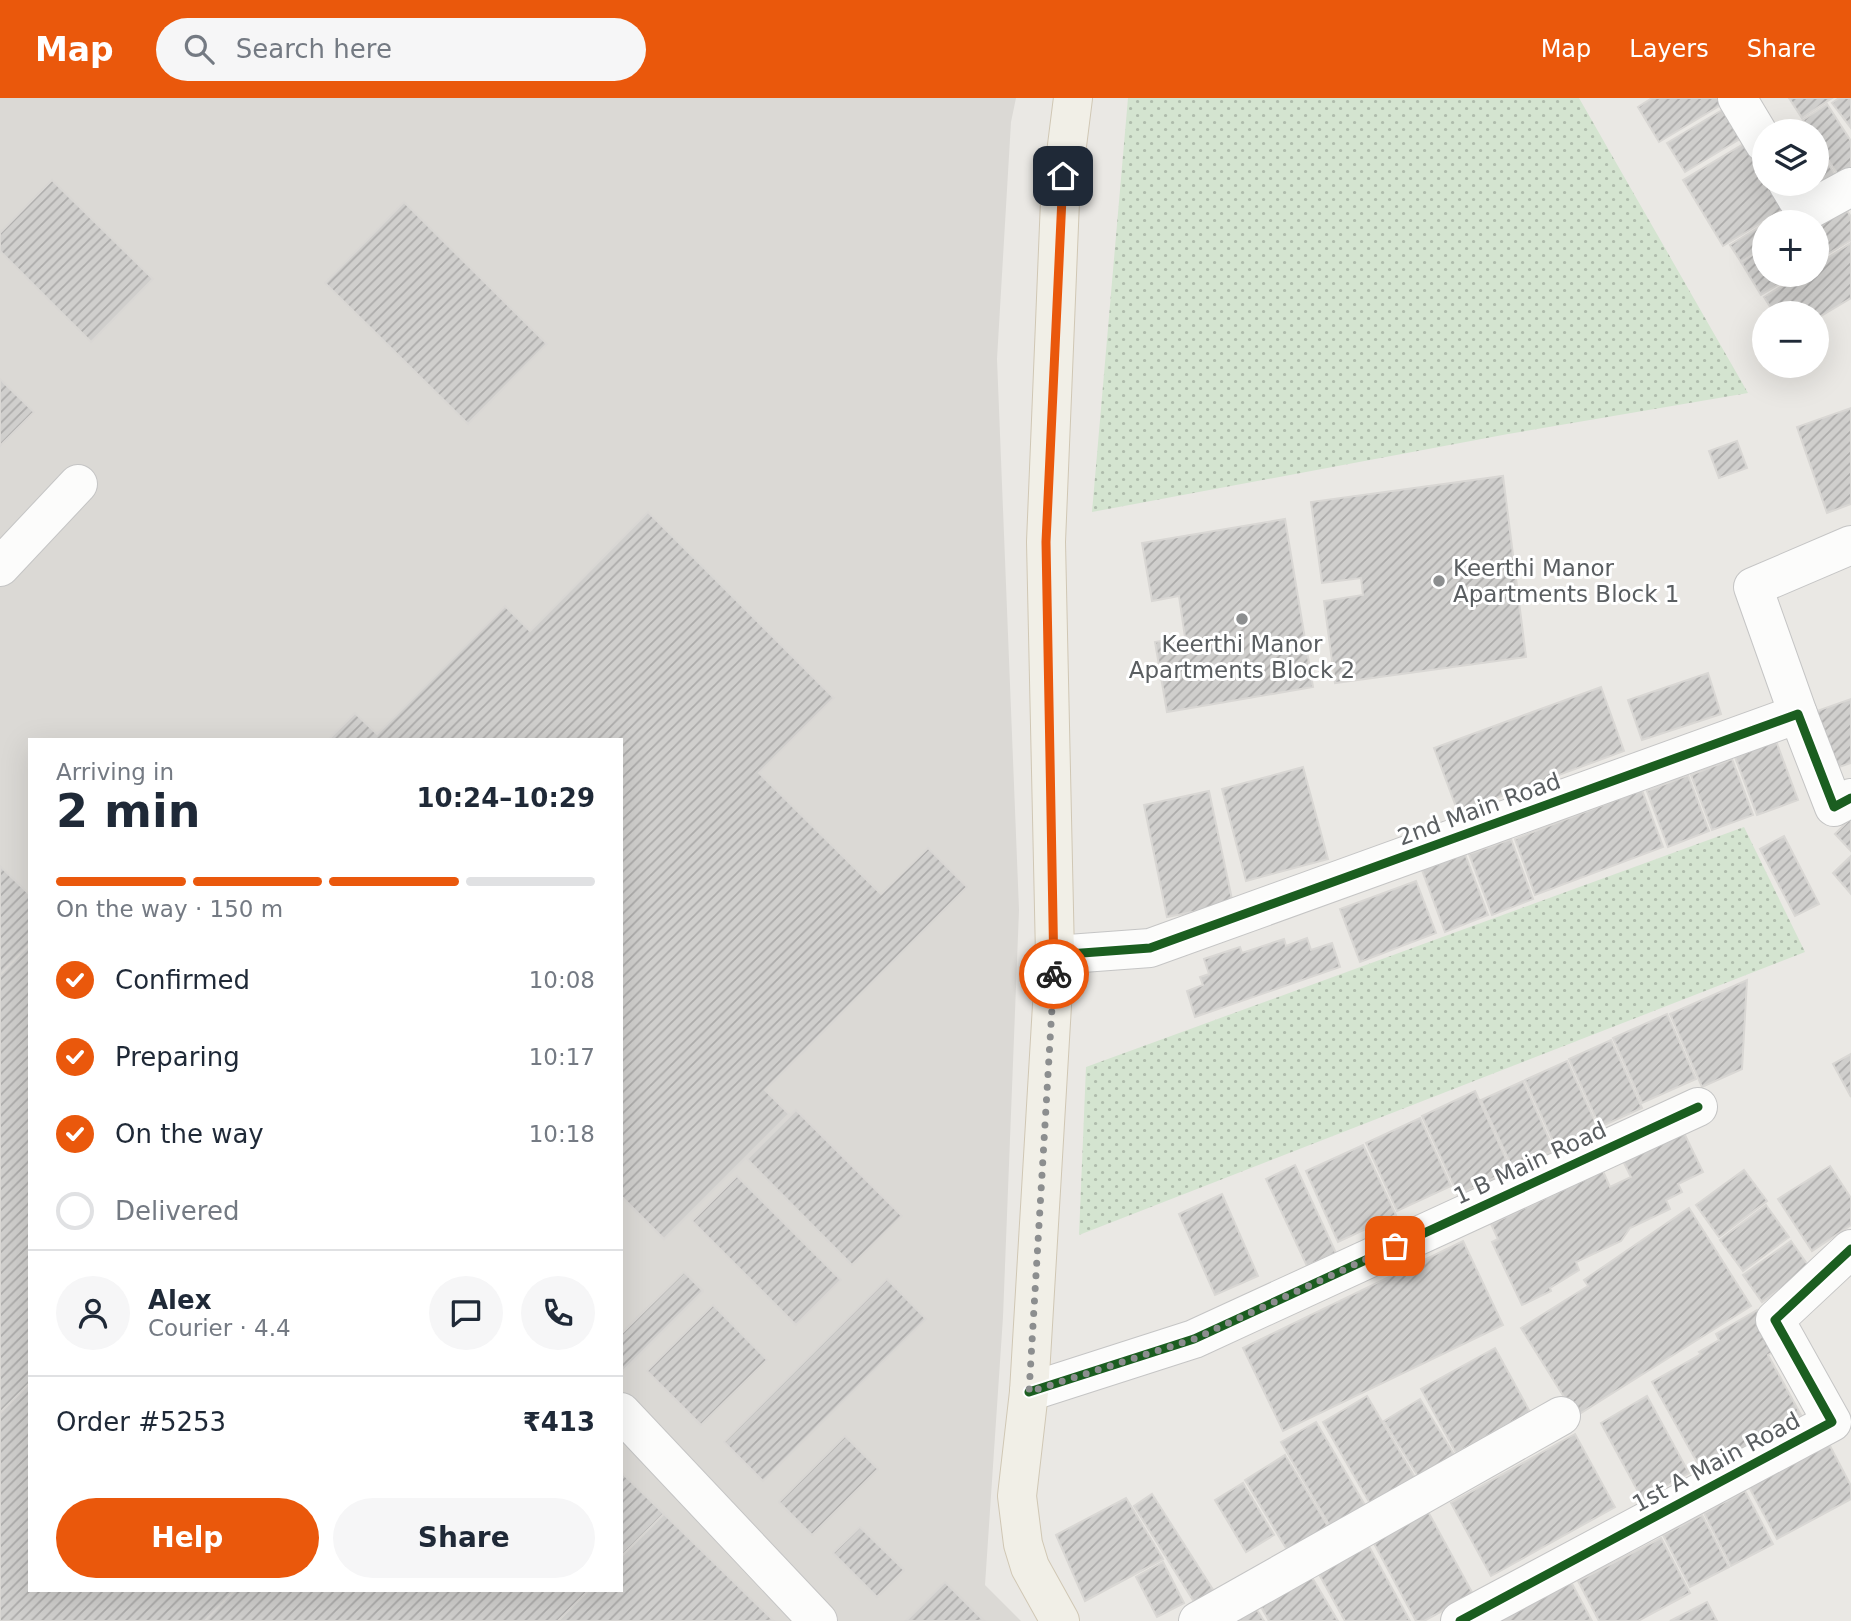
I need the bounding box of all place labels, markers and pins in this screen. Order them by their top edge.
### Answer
pin [1033,146,1093,206]
place label: Keerthi Manor Apartments Block 1 [1453,555,1680,607]
marker: Keerthi Manor Apartments Block 1 [1431,573,1447,589]
marker: Keerthi Manor Apartments Block 2 [1234,611,1250,627]
place label: Keerthi Manor Apartments Block 2 [1129,631,1355,683]
pin [1365,1216,1425,1276]

